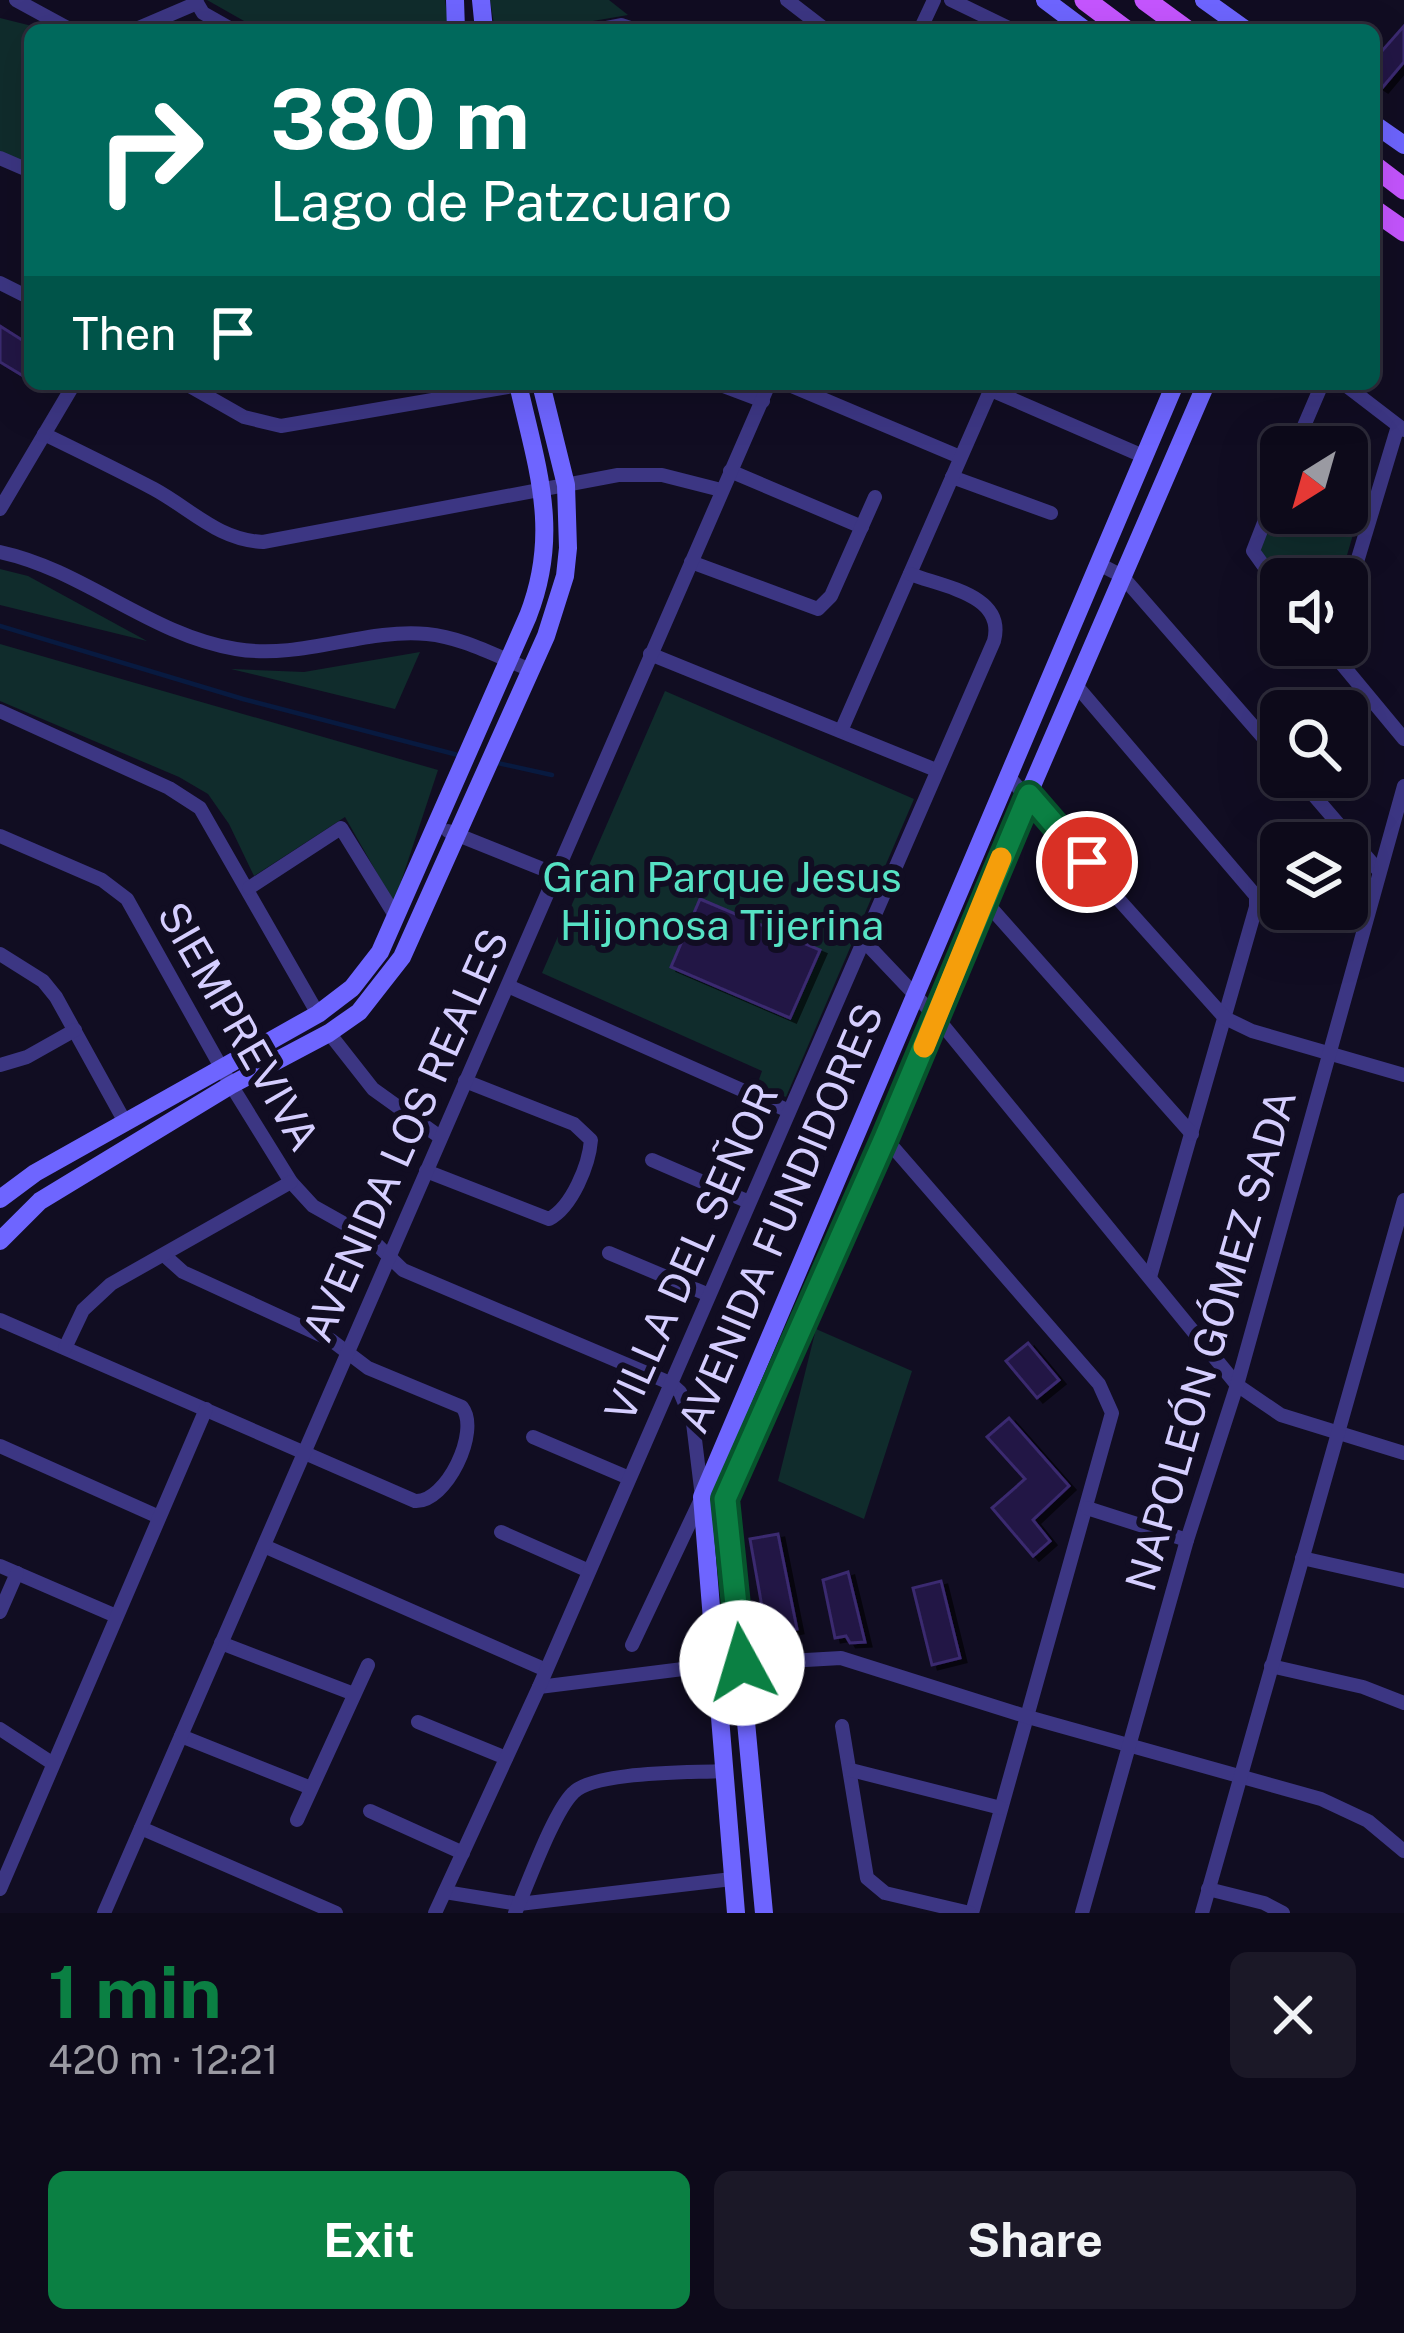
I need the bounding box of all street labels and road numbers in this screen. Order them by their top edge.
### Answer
street label: SIEMPREVIVA [148,893,330,1159]
street label: AVENIDA LOS REALES [292,921,518,1349]
street label: AVENIDA FUNDIDORES [667,996,893,1440]
street label: VILLA DEL SEÑOR [594,1076,788,1428]
street label: NAPOLEÓN GÓMEZ SADA [1115,1084,1305,1596]

